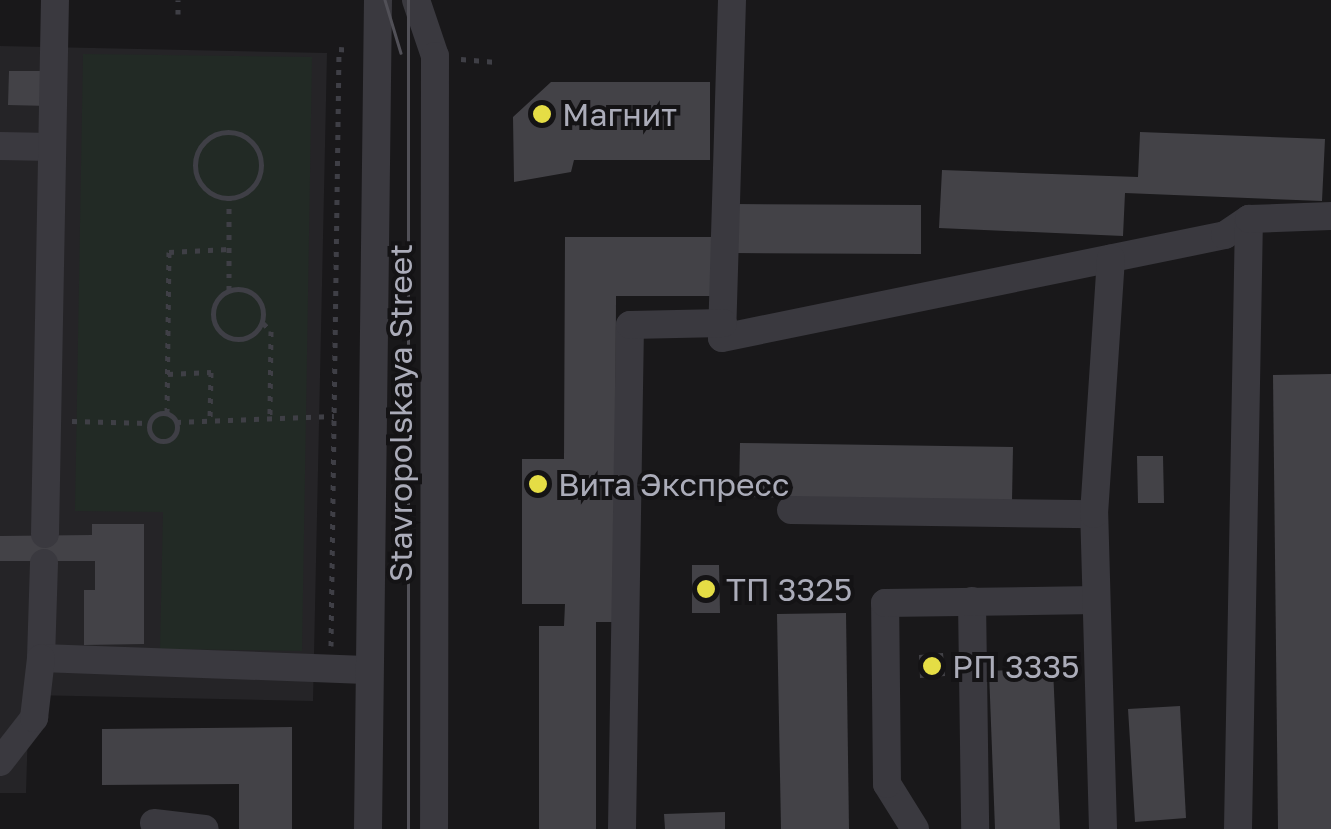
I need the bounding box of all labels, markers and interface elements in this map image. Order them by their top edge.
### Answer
place label: Магнит [562,95,677,133]
marker: Магнит [531,103,553,125]
street label: Stavropolskaya Street [381,244,419,582]
place label: Вита Экспресс [558,465,789,503]
marker: Вита Экспресс [527,473,549,495]
place label: ТП 3325 [726,570,852,608]
marker: ТП 3325 [695,578,717,600]
place label: РП 3335 [952,647,1080,685]
marker: РП 3335 [921,655,943,677]

